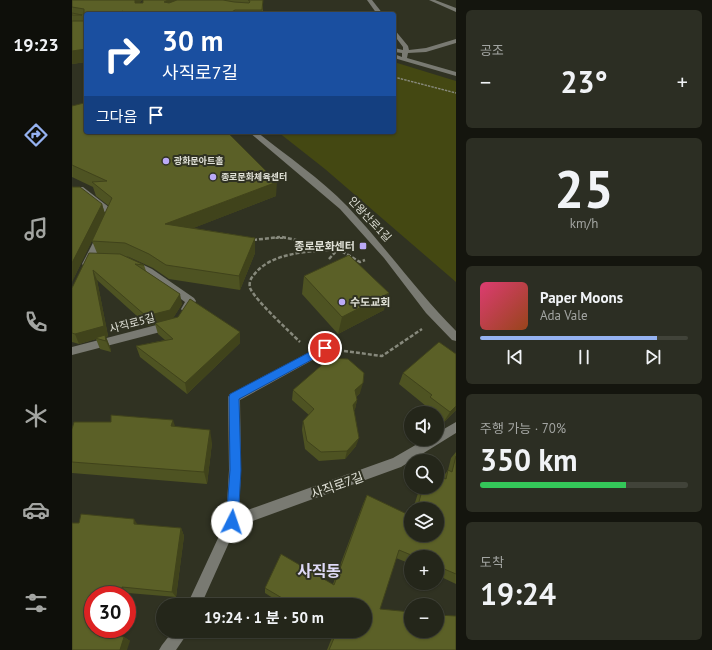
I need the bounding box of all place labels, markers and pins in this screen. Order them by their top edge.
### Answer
place label: 광화문아트홀 [173,155,224,166]
marker: 광화문아트홀 [161,156,171,166]
place label: 종로문화체육센터 [221,171,287,182]
marker: 종로문화체육센터 [208,172,218,182]
place label: 종로문화센터 [294,239,355,253]
marker: 종로문화센터 [358,241,368,251]
place label: 수도교회 [350,295,390,309]
marker: 수도교회 [337,297,347,307]
pin [308,331,342,365]

